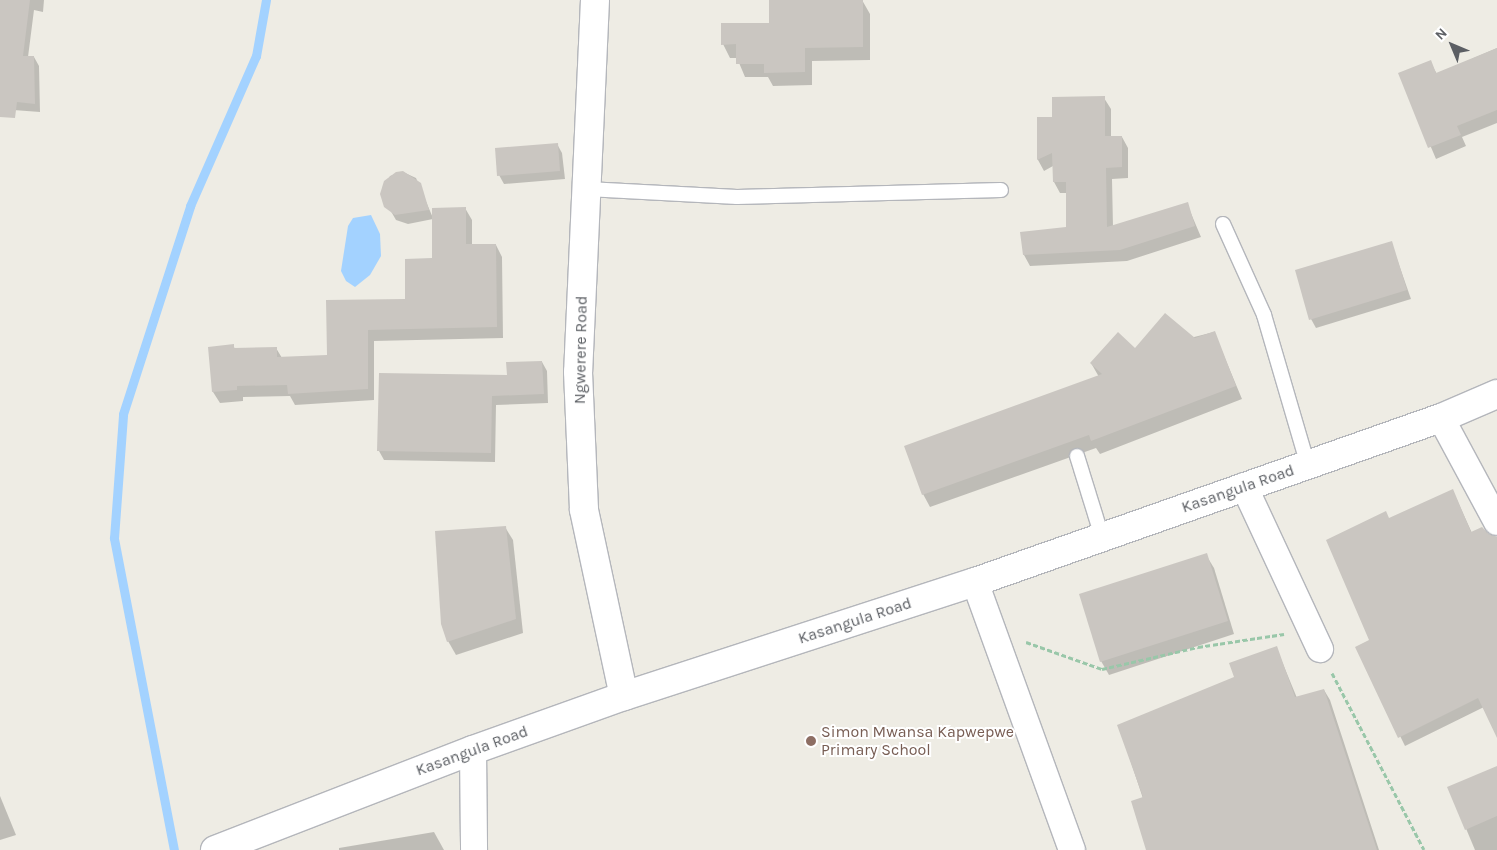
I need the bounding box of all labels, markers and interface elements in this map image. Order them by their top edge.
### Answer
north arrow [1427,20,1477,70]
text: N [1431,24,1451,44]
street label: Ngwerere Road [570,296,592,404]
street label: Kasangula Road [1179,461,1297,517]
street label: Kasangula Road [796,594,914,648]
street label: Kasangula Road [413,722,531,780]
place label: Simon Mwansa Kapwepwe Primary School [821,722,1014,760]
marker: Simon Mwansa Kapwepwe Primary School [805,735,817,747]

